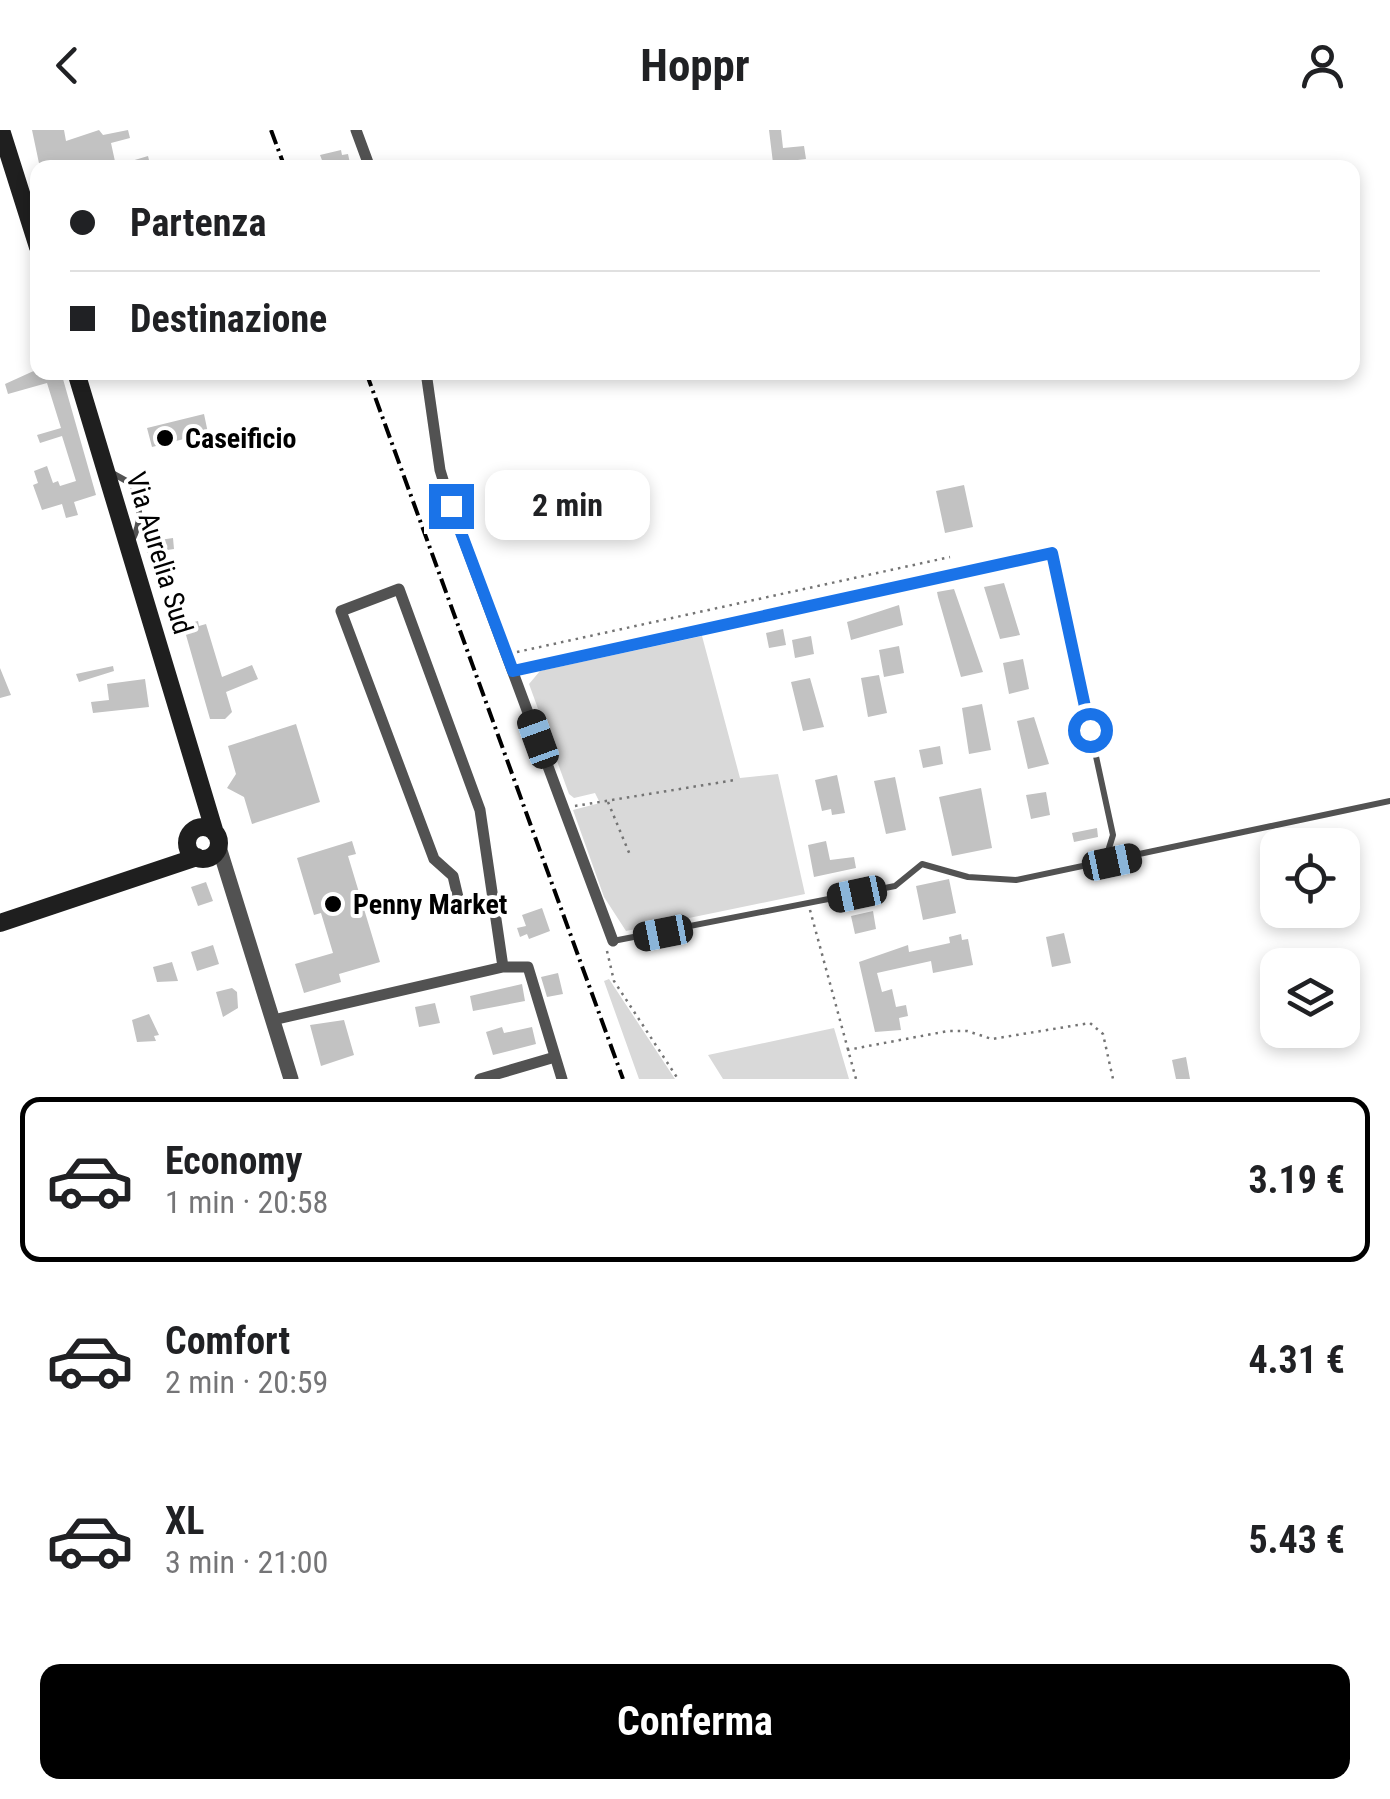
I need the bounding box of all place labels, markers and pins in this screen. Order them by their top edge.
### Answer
place label: Caseificio [185,422,296,455]
marker: Caseificio [154,427,176,449]
place label: Penny Market [353,888,507,921]
marker: Penny Market [322,893,344,915]

